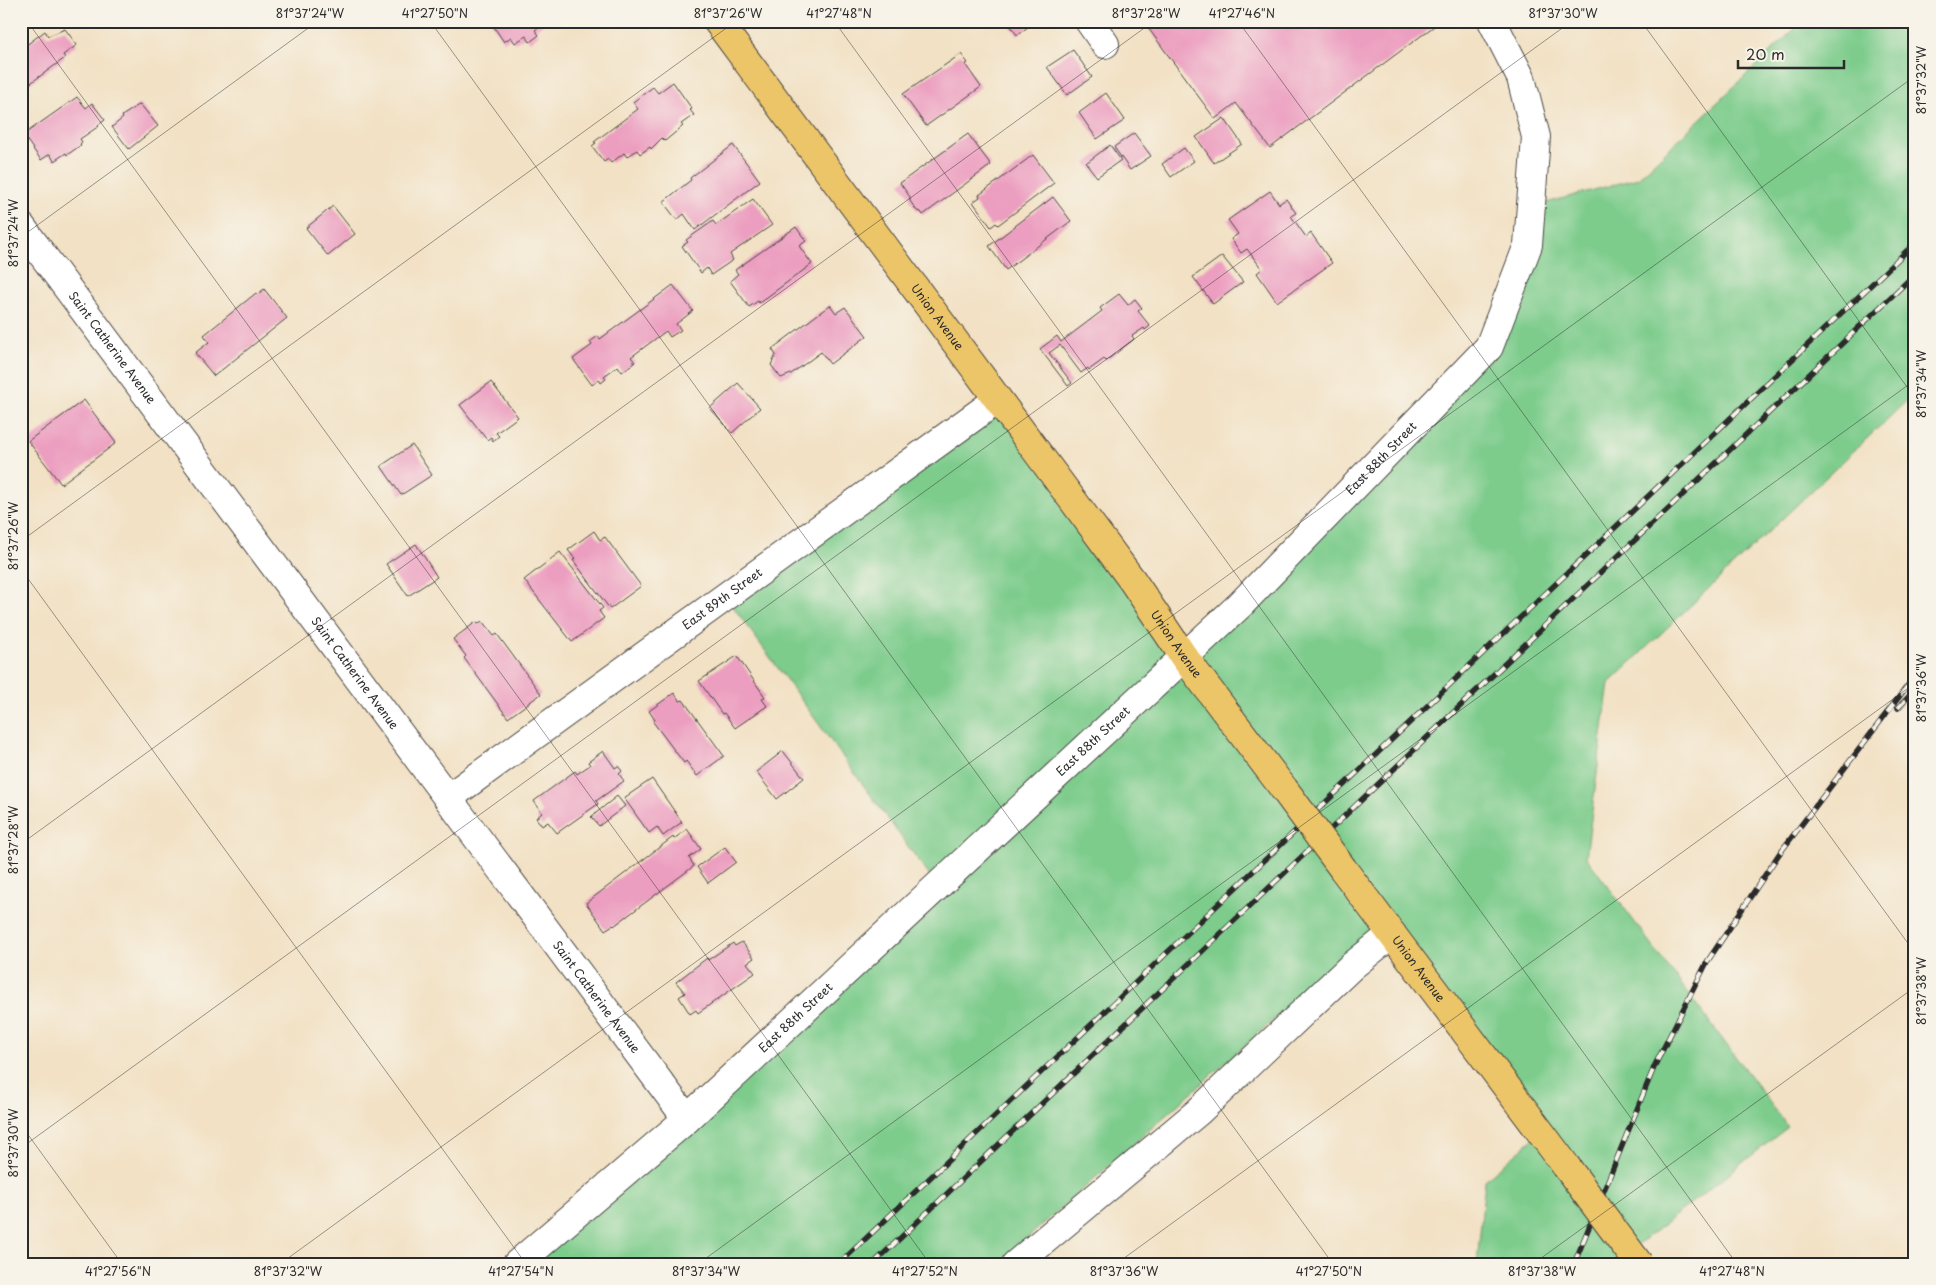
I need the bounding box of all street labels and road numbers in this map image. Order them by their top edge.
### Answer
street label: Union Avenue [907,280,969,354]
street label: Saint Catherine Avenue [65,287,161,408]
street label: East 88th Street [1341,417,1420,498]
street label: East 89th Street [678,563,766,633]
street label: Union Avenue [1147,606,1207,682]
street label: Saint Catherine Avenue [307,613,404,733]
street label: East 88th Street [1051,702,1134,780]
street label: Union Avenue [1388,931,1450,1006]
street label: Saint Catherine Avenue [549,937,645,1057]
street label: East 88th Street [754,978,836,1056]

